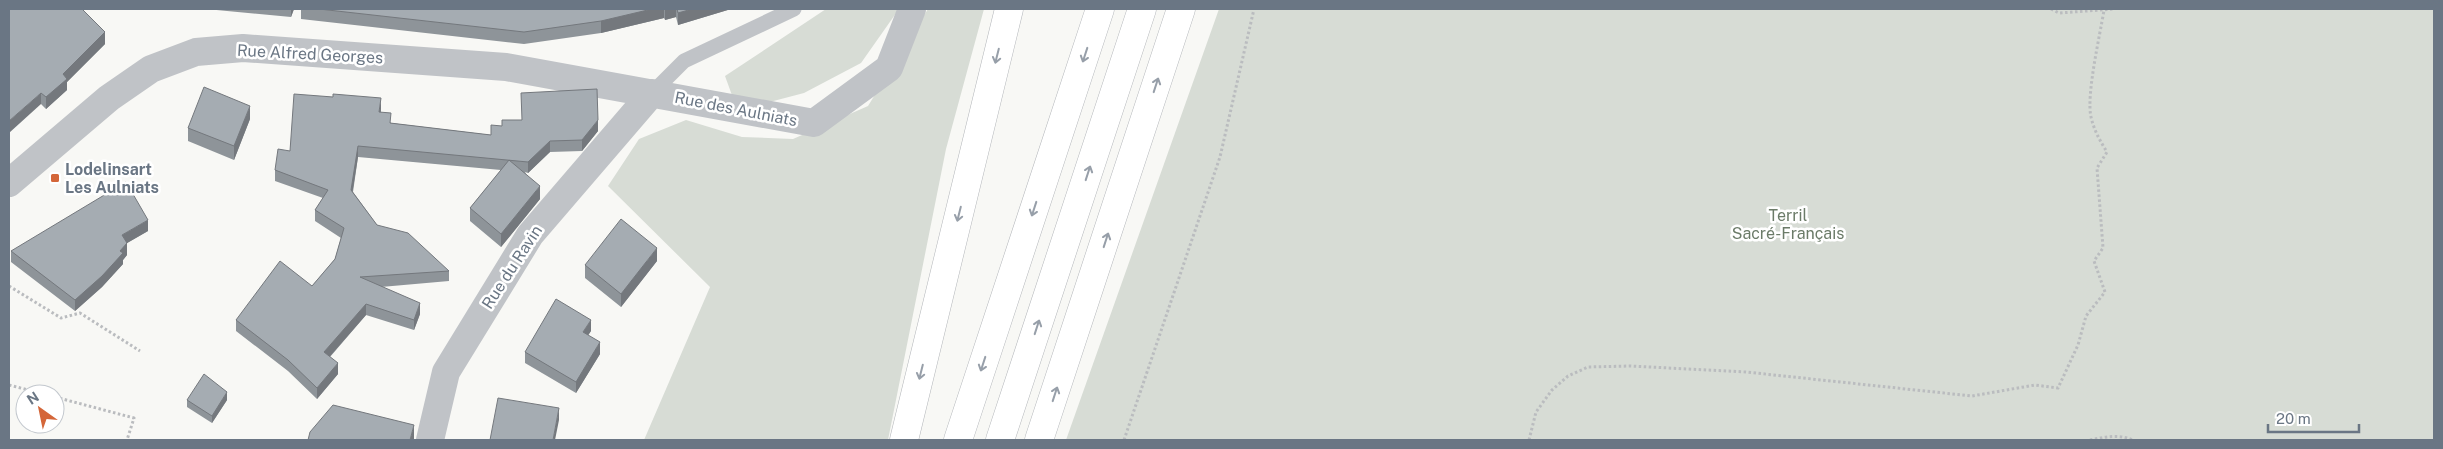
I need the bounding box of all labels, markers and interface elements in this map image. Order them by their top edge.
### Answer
street label: Rue Alfred Georges [236,41,384,67]
one-way arrow [1079,47,1089,63]
one-way arrow [992,48,1001,64]
one-way arrow [1152,78,1162,94]
street label: Rue des Aulniats [673,88,799,130]
place label: Lodelinsart Les Aulniats [65,160,159,197]
one-way arrow [1084,166,1093,181]
marker: Lodelinsart Les Aulniats [49,172,61,184]
one-way arrow [1029,201,1038,217]
one-way arrow [954,206,963,222]
park label: Terril Sacré-Français [1732,206,1844,243]
street label: Rue du Ravin [478,222,546,312]
one-way arrow [1102,232,1111,248]
one-way arrow [1033,320,1043,336]
one-way arrow [978,356,988,372]
one-way arrow [916,364,925,380]
north arrow [15,384,65,434]
one-way arrow [1051,387,1060,402]
text: N [24,388,42,408]
scale bar [2268,402,2359,434]
text: 20 m [2276,410,2311,427]

